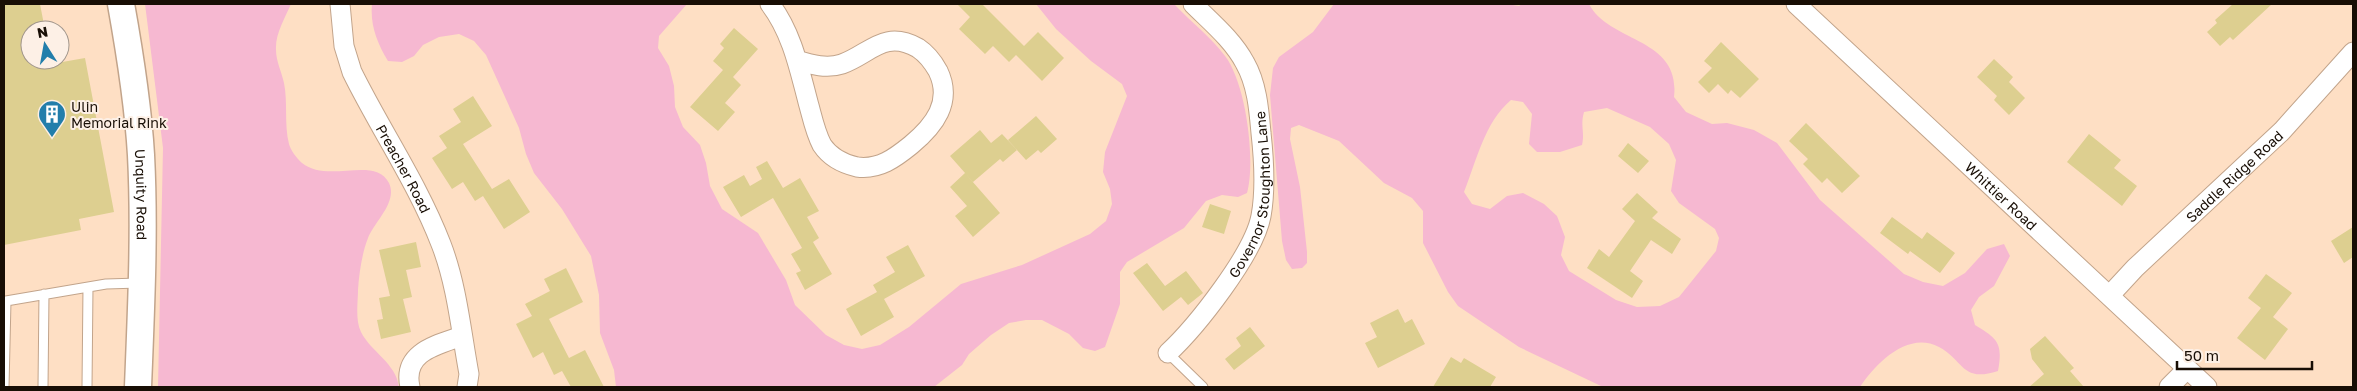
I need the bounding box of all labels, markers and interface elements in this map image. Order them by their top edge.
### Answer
north arrow [20,20,70,70]
text: N [36,22,49,41]
place label: Ulin Memorial Rink [71,98,167,131]
building icon: Ulin Memorial Rink [37,99,67,138]
street label: Governor Stoughton Lane [1224,110,1273,281]
street label: Preacher Road [373,121,435,215]
street label: Saddle Ridge Road [2182,126,2286,225]
street label: Unquity Road [132,148,151,240]
street label: Whittier Road [1962,158,2041,233]
scale bar [2177,338,2312,370]
text: 50 m [2184,346,2219,364]

